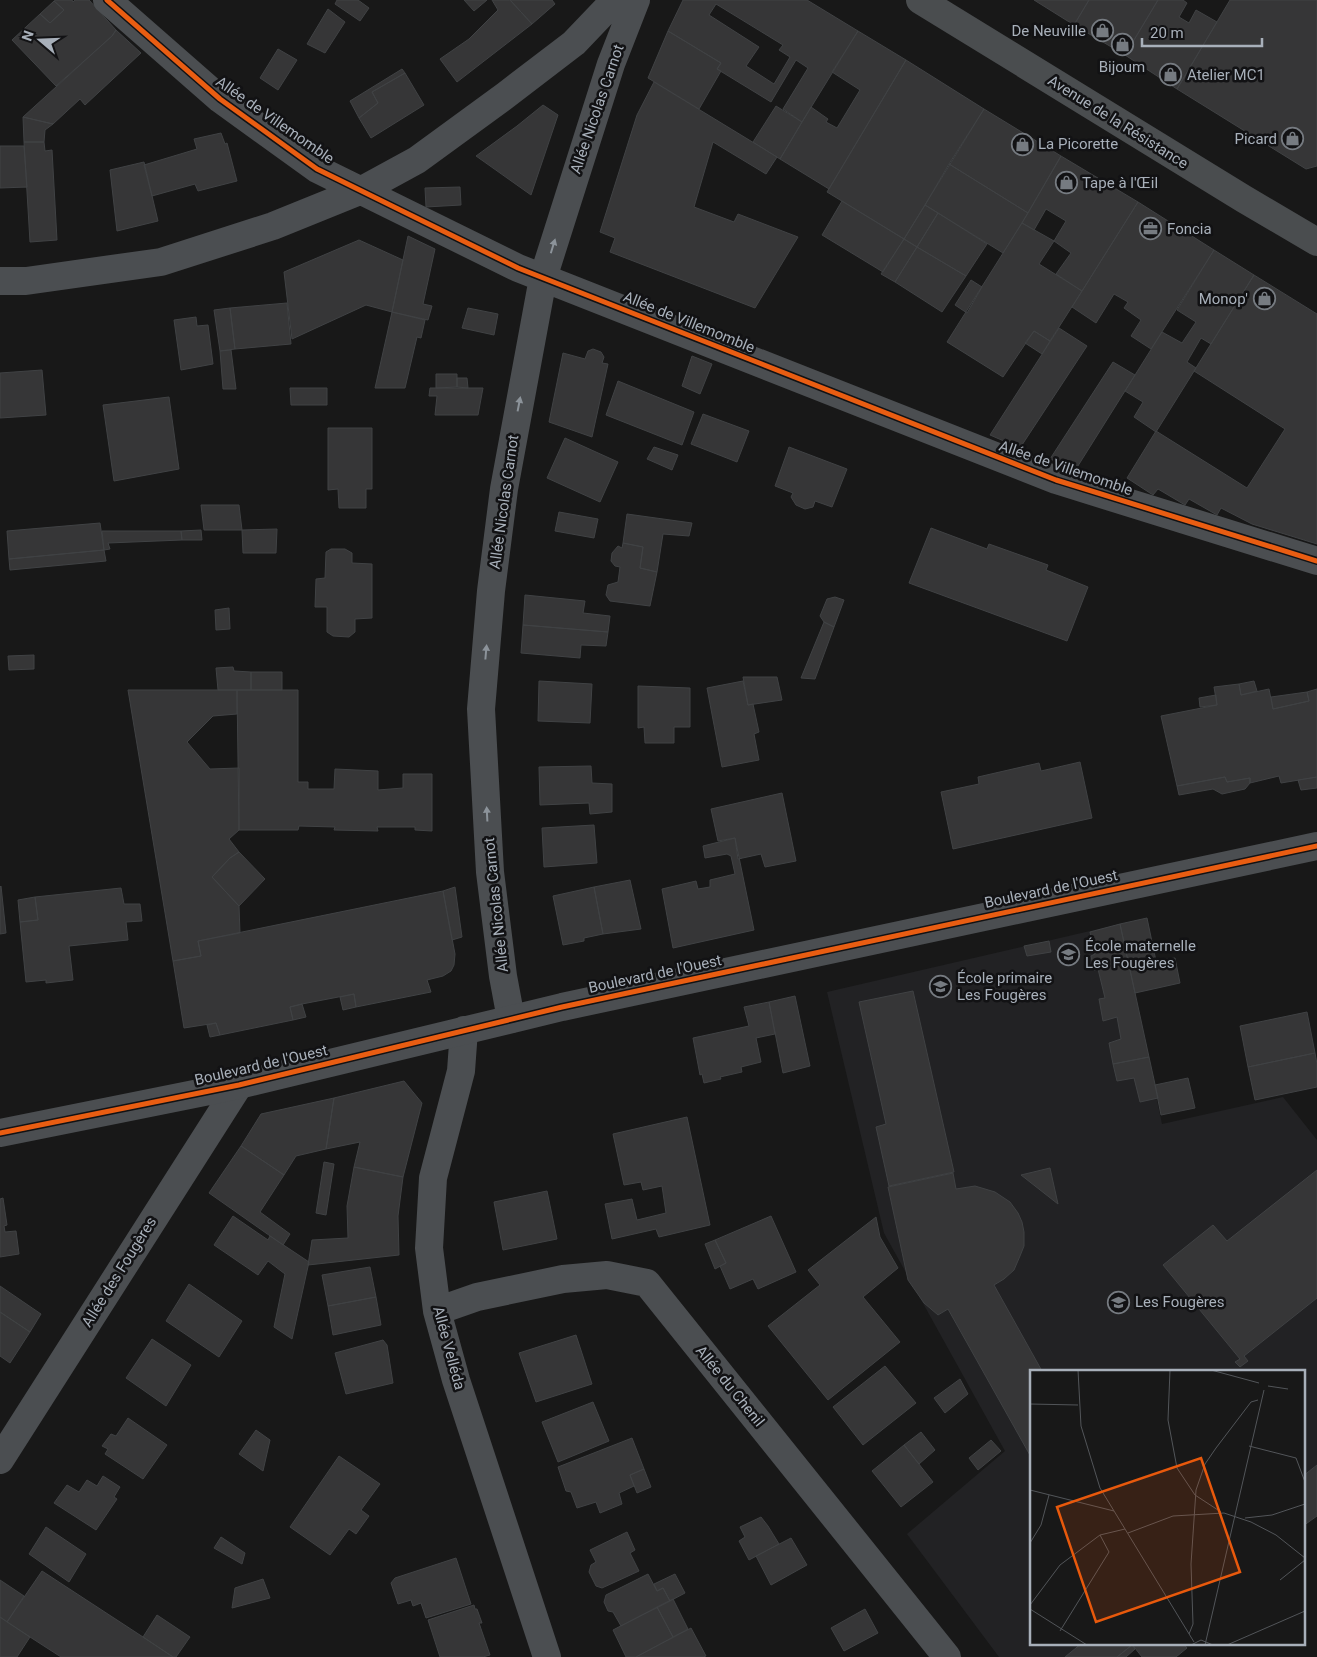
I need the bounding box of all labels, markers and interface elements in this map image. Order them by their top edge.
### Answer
north arrow [15,15,65,65]
scale bar [1142,15,1262,47]
shop icon: De Neuville [1090,19,1114,43]
place label: De Neuville [1011,22,1086,40]
text: 20 m [1150,24,1184,42]
text: N [19,28,37,43]
shop icon: Bijoum [1110,32,1134,56]
street label: Allée Nicolas Carnot [566,42,628,176]
place label: Bijoum [1099,58,1145,76]
shop icon: Atelier MC1 [1159,63,1183,87]
place label: Atelier MC1 [1187,66,1265,84]
street label: Avenue de la Résistance [1045,71,1191,173]
street label: Allée de Villemomble [212,72,338,168]
shop icon: Picard [1281,127,1305,151]
place label: Picard [1234,130,1277,148]
shop icon: La Picorette [1010,132,1034,156]
place label: La Picorette [1038,135,1118,153]
shop icon: Tape à l'Œil [1054,171,1078,195]
place label: Tape à l'Œil [1082,174,1158,192]
office icon: Foncia [1139,217,1163,241]
place label: Foncia [1167,220,1212,238]
one-way arrow [550,238,558,253]
street label: Allée de Villemomble [621,287,757,357]
shop icon: Monop' [1252,287,1276,311]
place label: Monop' [1199,290,1248,308]
one-way arrow [516,396,524,412]
street label: Allée Nicolas Carnot [486,434,522,570]
street label: Allée de Villemomble [997,437,1135,499]
one-way arrow [482,644,490,660]
one-way arrow [483,806,491,822]
street label: Allée Nicolas Carnot [480,837,512,973]
street label: Boulevard de l'Ouest [983,866,1119,912]
place label: École maternelle Les Fougères [1085,937,1196,972]
school or university icon: École maternelle Les Fougères [1057,943,1081,967]
street label: Boulevard de l'Ouest [587,951,723,997]
place label: École primaire Les Fougères [957,969,1052,1004]
school or university icon: École primaire Les Fougères [929,975,953,999]
street label: Boulevard de l'Ouest [193,1041,329,1089]
street label: Allée des Fougères [78,1214,160,1330]
school or university icon: Les Fougères [1107,1290,1131,1314]
place label: Les Fougères [1135,1293,1224,1311]
street label: Allée Velléda [429,1304,469,1392]
street label: Allée du Chenil [692,1342,768,1430]
inset map [1030,1370,1304,1644]

